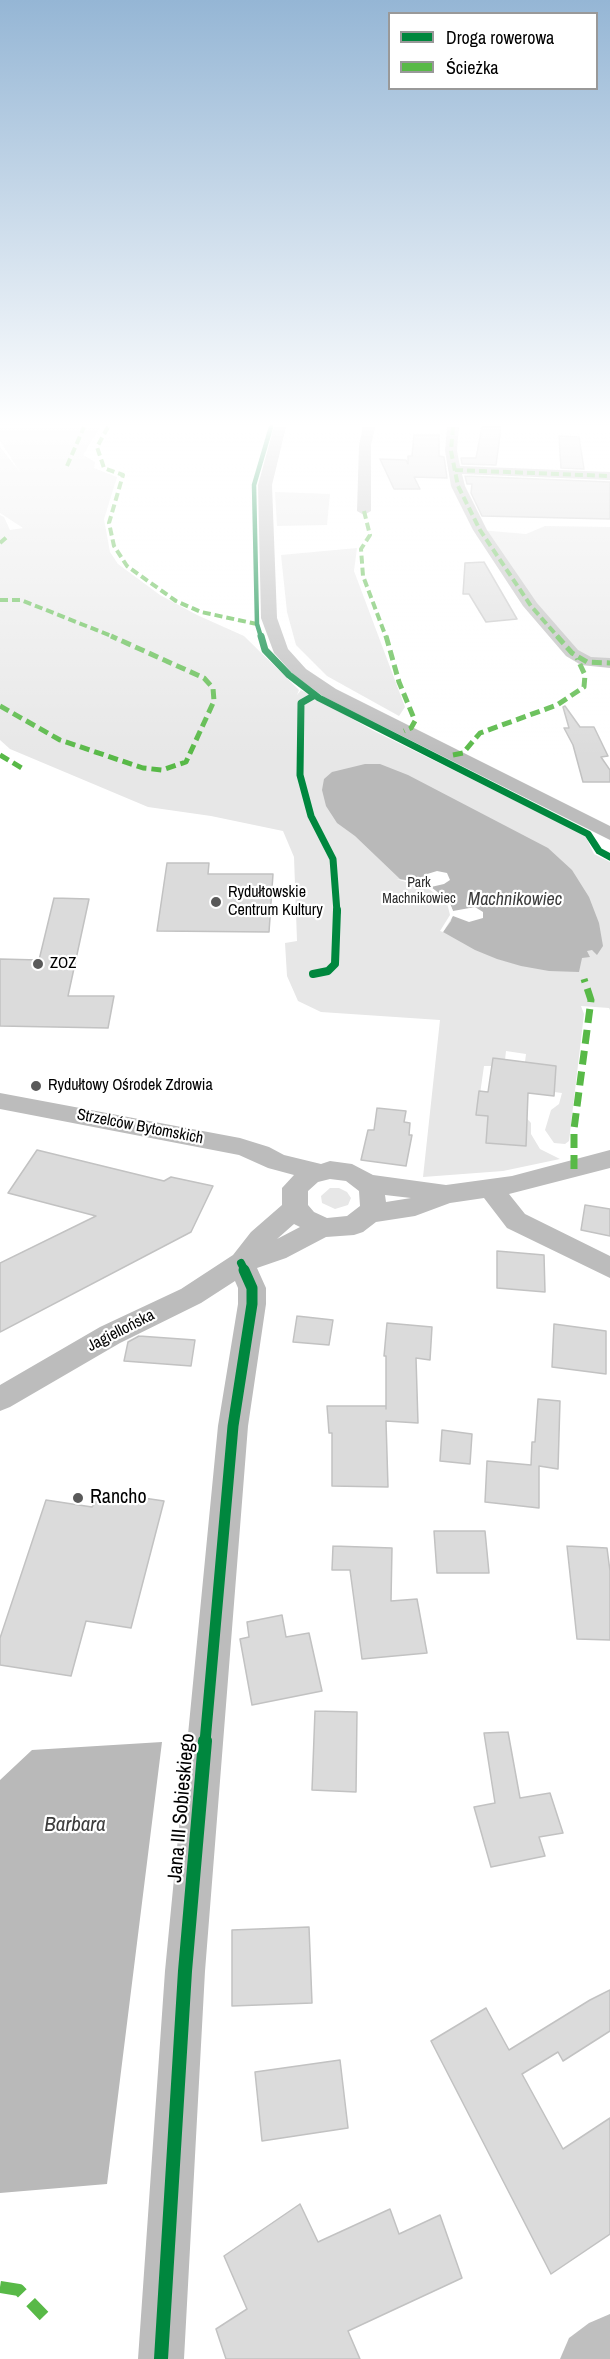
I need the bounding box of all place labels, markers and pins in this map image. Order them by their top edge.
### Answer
place label: Rydułtowskie Centrum Kultury [228,883,323,921]
marker: Rydułtowskie Centrum Kultury [209,895,223,909]
place label: ZOZ [50,954,76,974]
marker: ZOZ [31,957,45,971]
place label: Rydułtowy Ośrodek Zdrowia [48,1076,213,1096]
marker: Rydułtowy Ośrodek Zdrowia [29,1079,43,1093]
place label: Rancho [90,1486,147,1510]
marker: Rancho [71,1491,85,1505]

